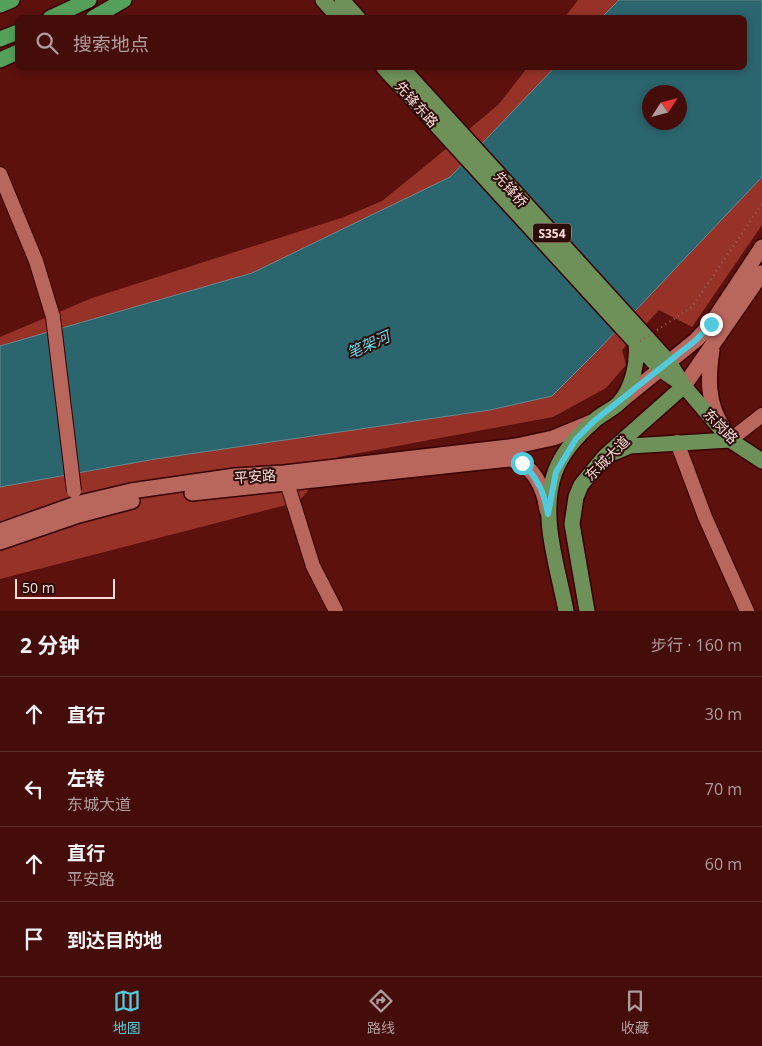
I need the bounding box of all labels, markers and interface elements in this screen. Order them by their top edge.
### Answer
search box [15,15,747,70]
icon: search [33,29,61,57]
text: 搜索地点 [73,31,149,57]
street label: 先锋东路 [391,77,443,131]
north arrow [642,85,687,130]
street label: 先锋桥 [490,167,532,211]
road number: S354 [533,224,571,242]
route end [700,313,723,336]
water label: 笔架河 [343,324,395,362]
street label: 东岗路 [700,404,742,448]
street label: 东城大道 [580,431,634,485]
route start [511,452,534,475]
street label: 平安路 [233,465,277,487]
scale bar [15,576,115,599]
text: 50 m [22,578,55,597]
text: 2 分钟 [20,631,79,659]
text: 步行 · 160 m [651,634,742,656]
icon: ahead [20,700,48,728]
text: 直行 [67,702,105,728]
text: 30 m [705,703,742,725]
text: 左转 [67,765,105,791]
icon: left [20,775,48,803]
text: 70 m [705,778,742,800]
text: 东城大道 [67,793,131,815]
text: 直行 [67,840,105,866]
icon: ahead [20,850,48,878]
text: 60 m [705,853,742,875]
text: 平安路 [67,868,115,890]
icon: arrive [20,925,48,953]
text: 到达目的地 [67,927,162,953]
tab: 地图 [113,987,141,1037]
tab: 路线 [367,987,395,1037]
tab: 收藏 [621,987,649,1037]

